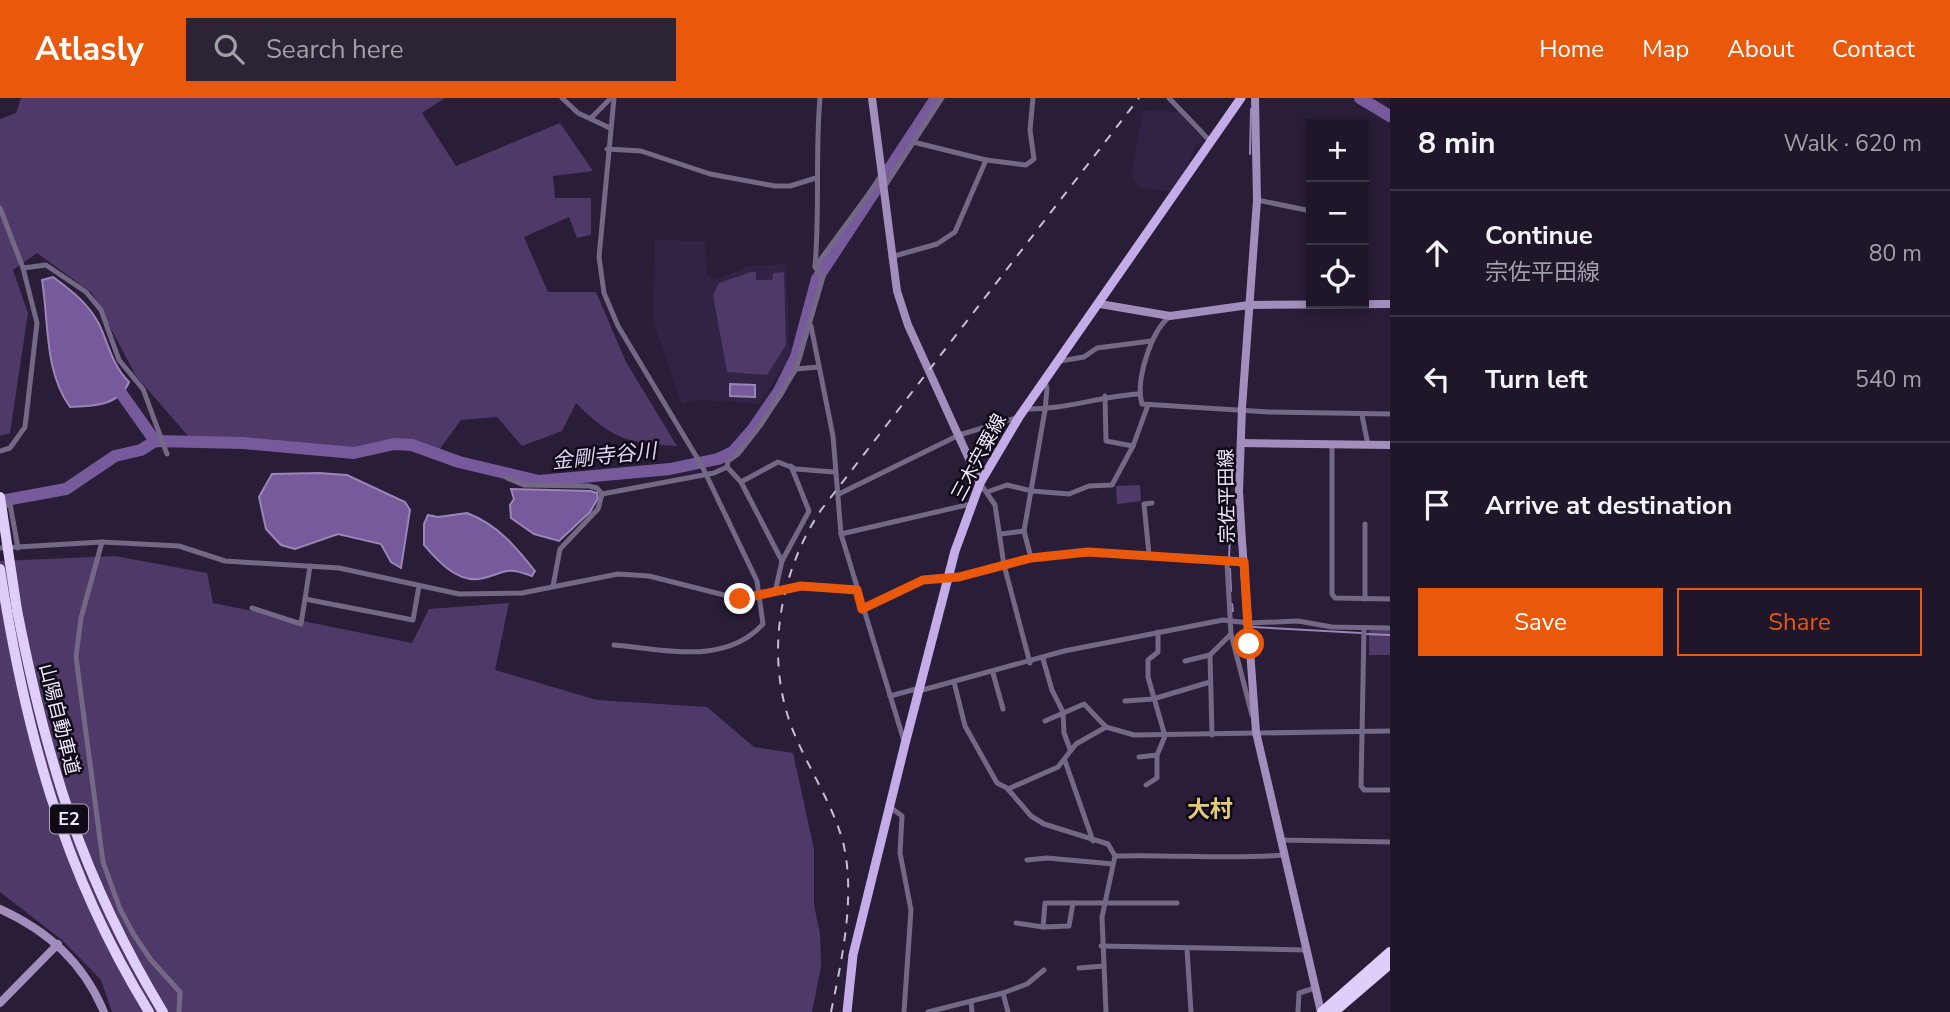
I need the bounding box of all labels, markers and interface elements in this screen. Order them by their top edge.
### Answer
search box [186,18,676,81]
text: Atlasly [35,27,144,72]
icon: search [210,30,248,68]
text: Search here [266,32,404,67]
text: Home [1539,33,1604,65]
text: Map [1642,33,1689,65]
text: About [1727,33,1794,65]
text: Contact [1832,33,1915,65]
map controls [1306,119,1369,308]
button: + [1306,119,1369,182]
text: 8 min [1418,123,1496,164]
text: Walk · 620 m [1783,128,1922,159]
button: − [1306,182,1369,245]
text: Continue [1485,218,1593,253]
icon: ahead [1418,234,1456,272]
text: 80 m [1869,238,1922,269]
button: locate [1306,245,1369,308]
text: 宗佐平田線 [1485,257,1600,288]
icon: left [1418,360,1456,398]
text: Turn left [1485,362,1588,397]
text: 540 m [1855,364,1922,395]
street label: 三木宍粟線 [945,409,1013,506]
water label: 金剛寺谷川 [550,436,660,475]
street label: 宗佐平田線 [1213,448,1241,544]
icon: arrive [1418,486,1456,524]
text: Arrive at destination [1485,488,1732,523]
route end [724,583,755,614]
button: Save [1418,588,1663,656]
button: Share [1677,588,1922,656]
route start [1233,628,1264,659]
street label: 山陽自動車道 [33,661,85,778]
district label: 大村 [1187,794,1233,825]
road number: E2 [50,804,88,834]

